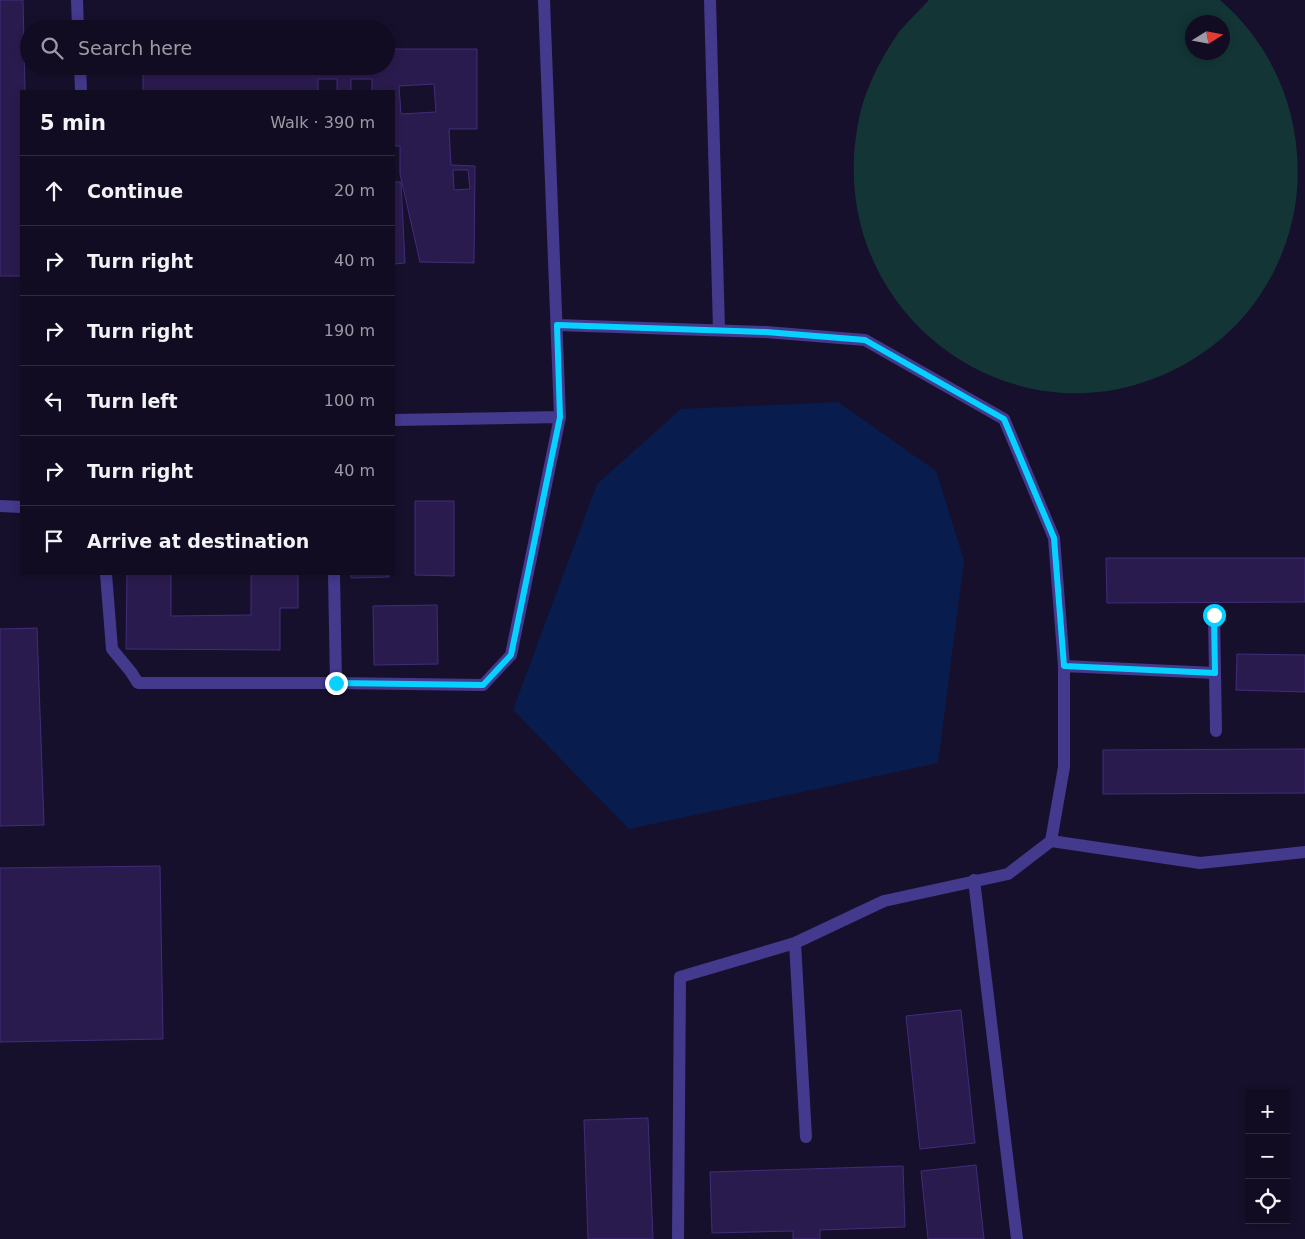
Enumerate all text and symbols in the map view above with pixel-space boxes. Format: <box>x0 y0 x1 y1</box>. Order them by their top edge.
north arrow <box>1185 15 1230 60</box>
search box <box>20 20 395 75</box>
icon: search <box>38 34 66 62</box>
text: Search here <box>78 37 192 59</box>
text: 5 min <box>40 111 106 135</box>
text: Walk · 390 m <box>270 113 375 132</box>
icon: ahead <box>40 177 68 205</box>
text: Continue <box>87 180 183 202</box>
text: 20 m <box>334 181 375 200</box>
icon: right <box>40 247 68 275</box>
text: Turn right <box>87 250 193 272</box>
text: 40 m <box>334 251 375 270</box>
icon: right <box>40 317 68 345</box>
text: Turn right <box>87 320 193 342</box>
text: 190 m <box>324 321 375 340</box>
icon: left <box>40 387 68 415</box>
text: Turn left <box>87 390 178 412</box>
text: 100 m <box>324 391 375 410</box>
icon: right <box>40 457 68 485</box>
text: Turn right <box>87 460 193 482</box>
text: 40 m <box>334 461 375 480</box>
icon: arrive <box>40 527 68 555</box>
text: Arrive at destination <box>87 530 309 552</box>
route start <box>1203 604 1226 627</box>
route end <box>325 672 348 695</box>
map controls <box>1245 1089 1290 1224</box>
button: + <box>1245 1089 1290 1134</box>
button: − <box>1245 1134 1290 1179</box>
button: locate <box>1245 1179 1290 1224</box>

